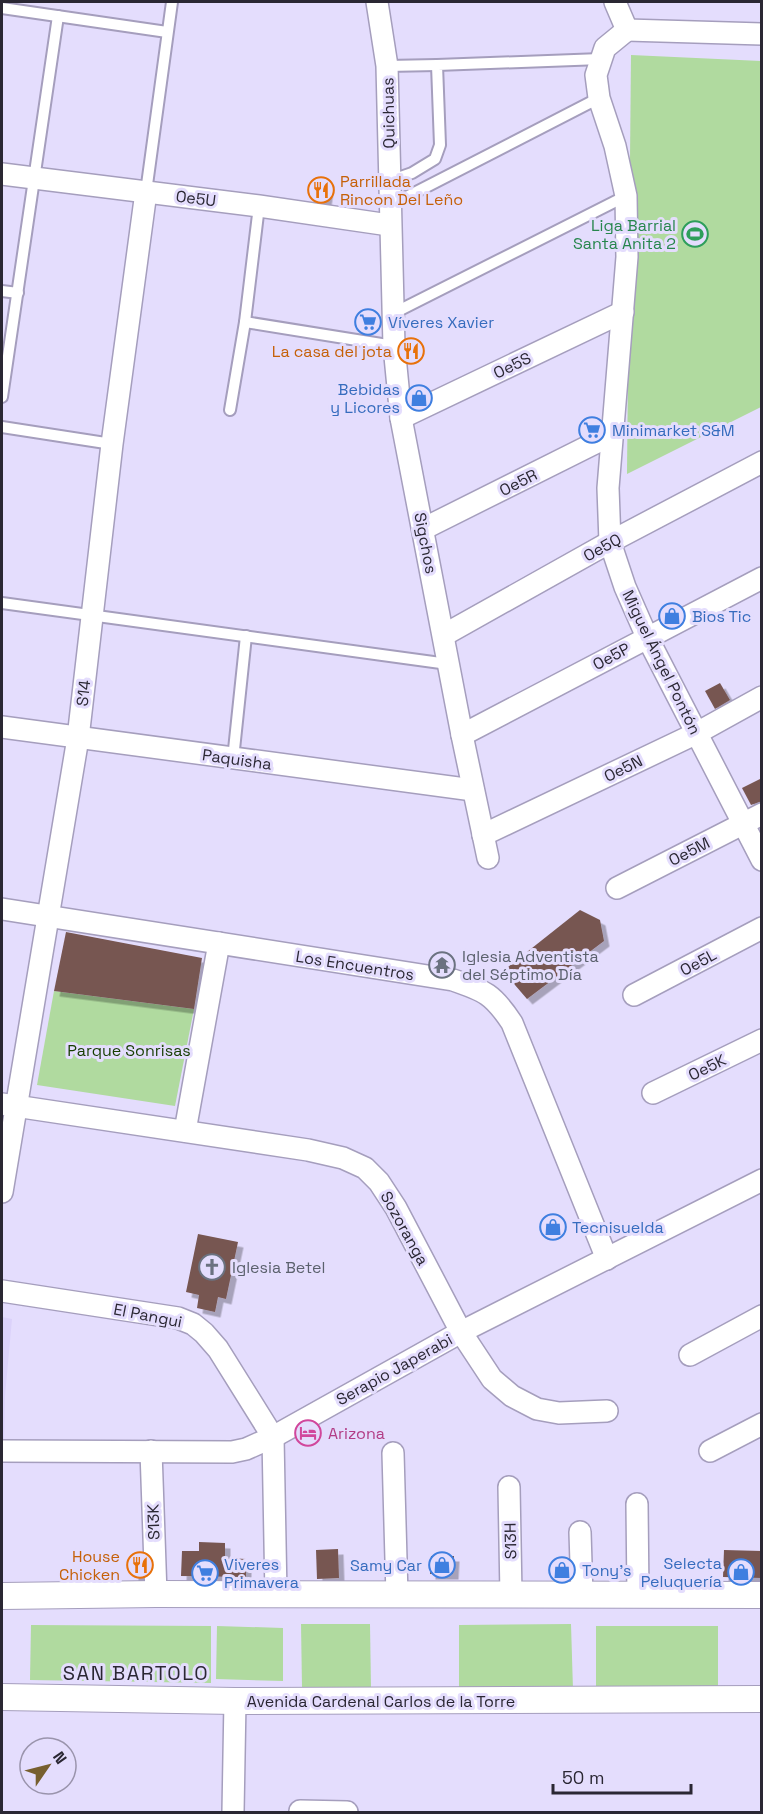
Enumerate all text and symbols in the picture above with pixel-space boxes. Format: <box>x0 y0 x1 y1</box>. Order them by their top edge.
street label: Quichuas <box>377 77 400 149</box>
place label: Parrillada Rincon Del Leño <box>340 171 463 210</box>
restaurant icon: Parrillada Rincon Del Leño <box>306 175 336 205</box>
street label: Oe5U <box>175 186 217 211</box>
place label: Liga Barrial Santa Anita 2 <box>573 215 676 254</box>
sports icon: Liga Barrial Santa Anita 2 <box>680 219 710 249</box>
supermarket icon: Víveres Xavier <box>353 307 383 337</box>
place label: Víveres Xavier <box>388 312 494 333</box>
restaurant icon: La casa del jota <box>396 336 426 366</box>
place label: La casa del jota <box>272 341 392 362</box>
street label: Oe5S <box>490 347 535 384</box>
place label: Bebidas y Licores <box>330 379 400 418</box>
shop icon: Bebidas y Licores <box>404 383 434 413</box>
supermarket icon: Minimarket S&M <box>577 415 607 445</box>
place label: Minimarket S&M <box>612 420 735 441</box>
street label: Oe5R <box>496 464 541 501</box>
street label: Sigchos <box>409 511 442 575</box>
street label: Oe5Q <box>579 528 625 566</box>
street label: Miguel Ángel Pontón <box>617 586 706 738</box>
shop icon: Bios Tic <box>657 601 687 631</box>
place label: Bios Tic <box>692 606 751 627</box>
street label: Oe5P <box>589 638 634 675</box>
street label: S14 <box>72 679 95 707</box>
street label: Paquisha <box>201 744 273 775</box>
street label: Oe5N <box>600 750 646 787</box>
street label: Oe5M <box>665 832 713 871</box>
street label: Oe5L <box>676 944 720 981</box>
street label: Los Encuentros <box>294 946 416 985</box>
place label: Iglesia Adventista del Séptimo Día <box>462 946 599 985</box>
temple icon: Iglesia Adventista del Séptimo Día <box>427 950 457 980</box>
park label: Parque Sonrisas <box>67 1040 191 1061</box>
street label: Oe5K <box>685 1049 730 1086</box>
street label: Sozoranga <box>376 1187 434 1269</box>
shop icon: Tecnisuelda <box>538 1212 568 1242</box>
place label: Tecnisuelda <box>572 1217 664 1238</box>
church icon: Iglesia Betel <box>197 1252 227 1282</box>
place label: Iglesia Betel <box>232 1257 325 1278</box>
street label: El Pangui <box>112 1299 184 1332</box>
street label: Serapio Japerabi <box>332 1329 456 1410</box>
hotel icon: Arizona <box>293 1418 323 1448</box>
place label: Arizona <box>328 1423 385 1444</box>
street label: S13K <box>142 1503 165 1540</box>
street label: S13H <box>500 1522 521 1559</box>
place label: House Chicken <box>59 1546 120 1585</box>
restaurant icon: House Chicken <box>125 1550 155 1580</box>
shop icon: Samy Car <box>427 1550 457 1580</box>
place label: Selecta Peluquería <box>641 1553 722 1592</box>
place label: Viveres Primavera <box>224 1554 299 1593</box>
place label: Samy Car <box>350 1555 422 1576</box>
shop icon: Tony's <box>547 1555 577 1585</box>
shop icon: Selecta Peluquería <box>726 1557 756 1587</box>
supermarket icon: Viveres Primavera <box>190 1558 220 1588</box>
place label: Tony's <box>582 1560 632 1581</box>
district label: SAN BARTOLO <box>63 1660 209 1686</box>
street label: Avenida Cardenal Carlos de la Torre <box>247 1691 515 1712</box>
north arrow <box>18 1736 78 1796</box>
text: N <box>48 1747 72 1768</box>
scale bar <box>553 1757 691 1795</box>
text: 50 m <box>562 1766 604 1789</box>

